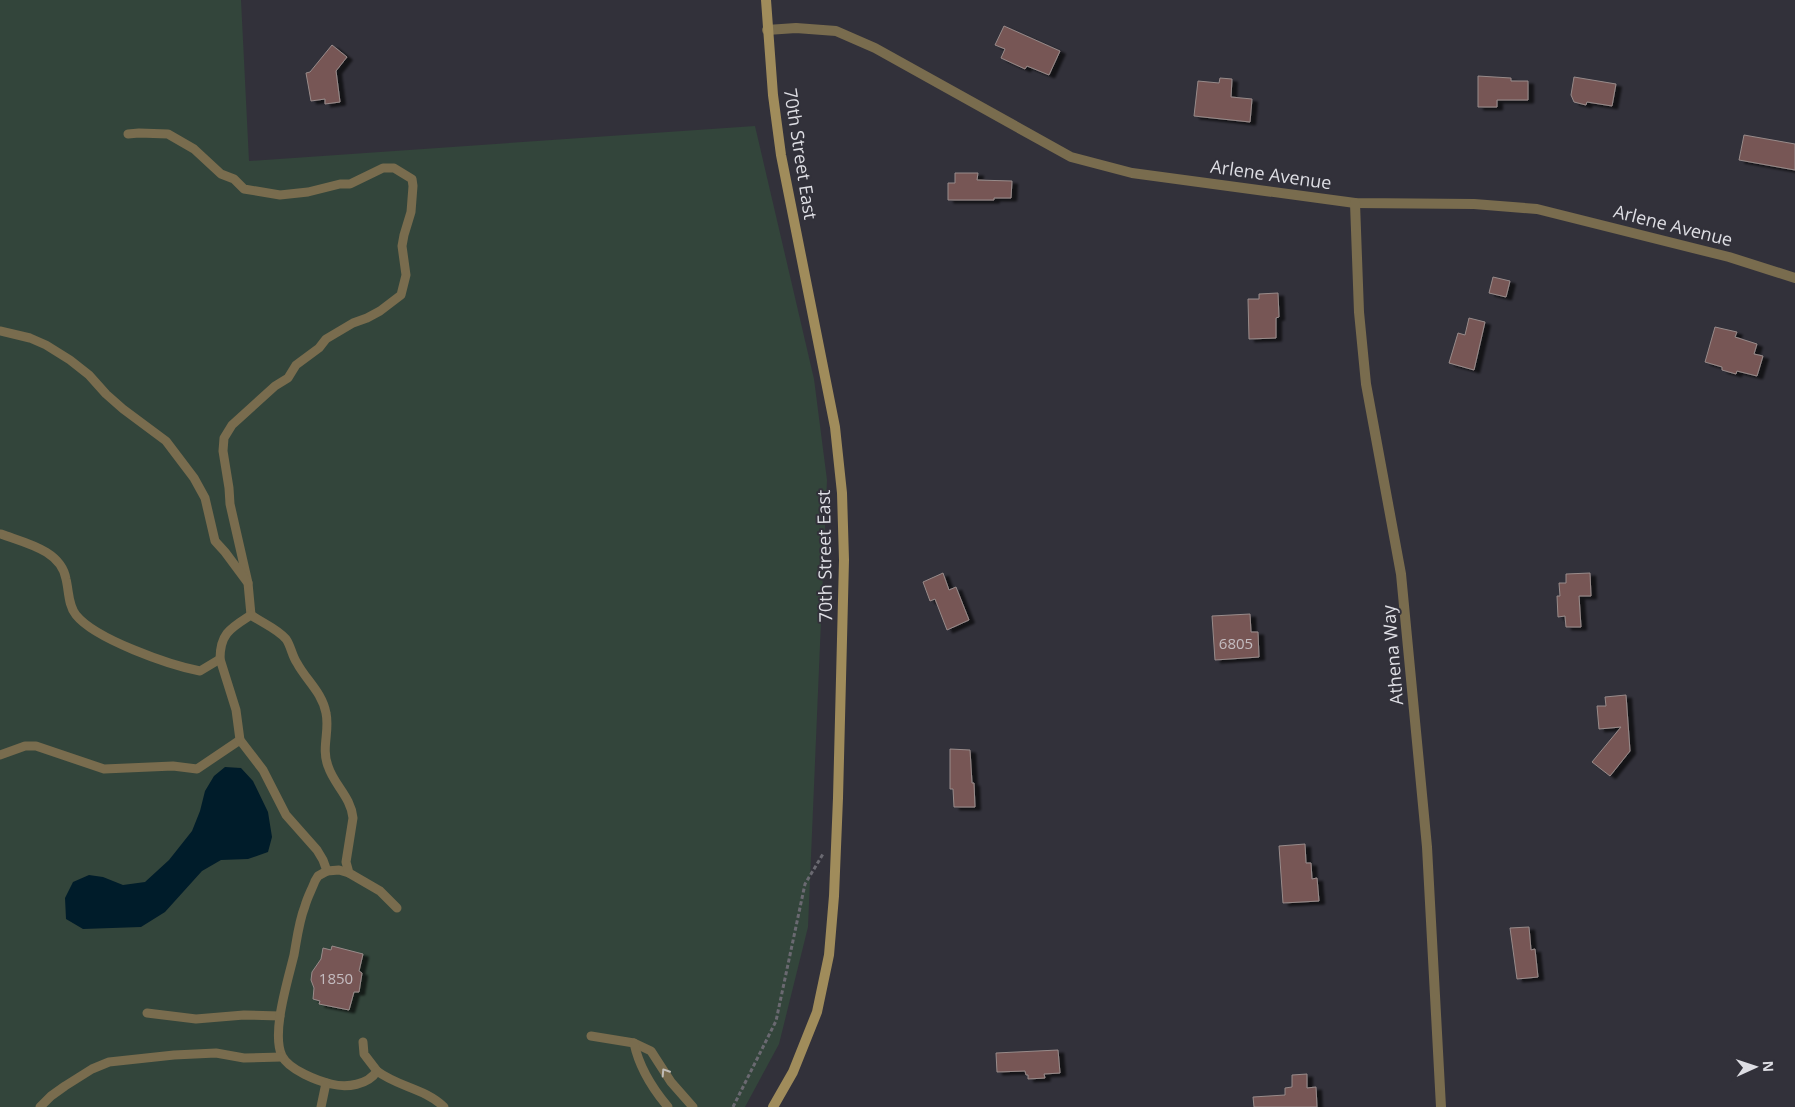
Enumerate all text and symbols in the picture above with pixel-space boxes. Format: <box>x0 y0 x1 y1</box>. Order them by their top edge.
street label: 70th Street East <box>779 86 823 221</box>
street label: Arlene Avenue <box>1209 154 1333 194</box>
street label: Arlene Avenue <box>1611 199 1735 251</box>
street label: 70th Street East <box>811 489 837 623</box>
street label: Athena Way <box>1376 603 1408 706</box>
house number: 6805 <box>1219 633 1253 653</box>
house number: 1850 <box>319 968 353 988</box>
north arrow <box>1730 1042 1780 1092</box>
text: N <box>1759 1060 1778 1072</box>
one-way arrow <box>662 1068 671 1078</box>

